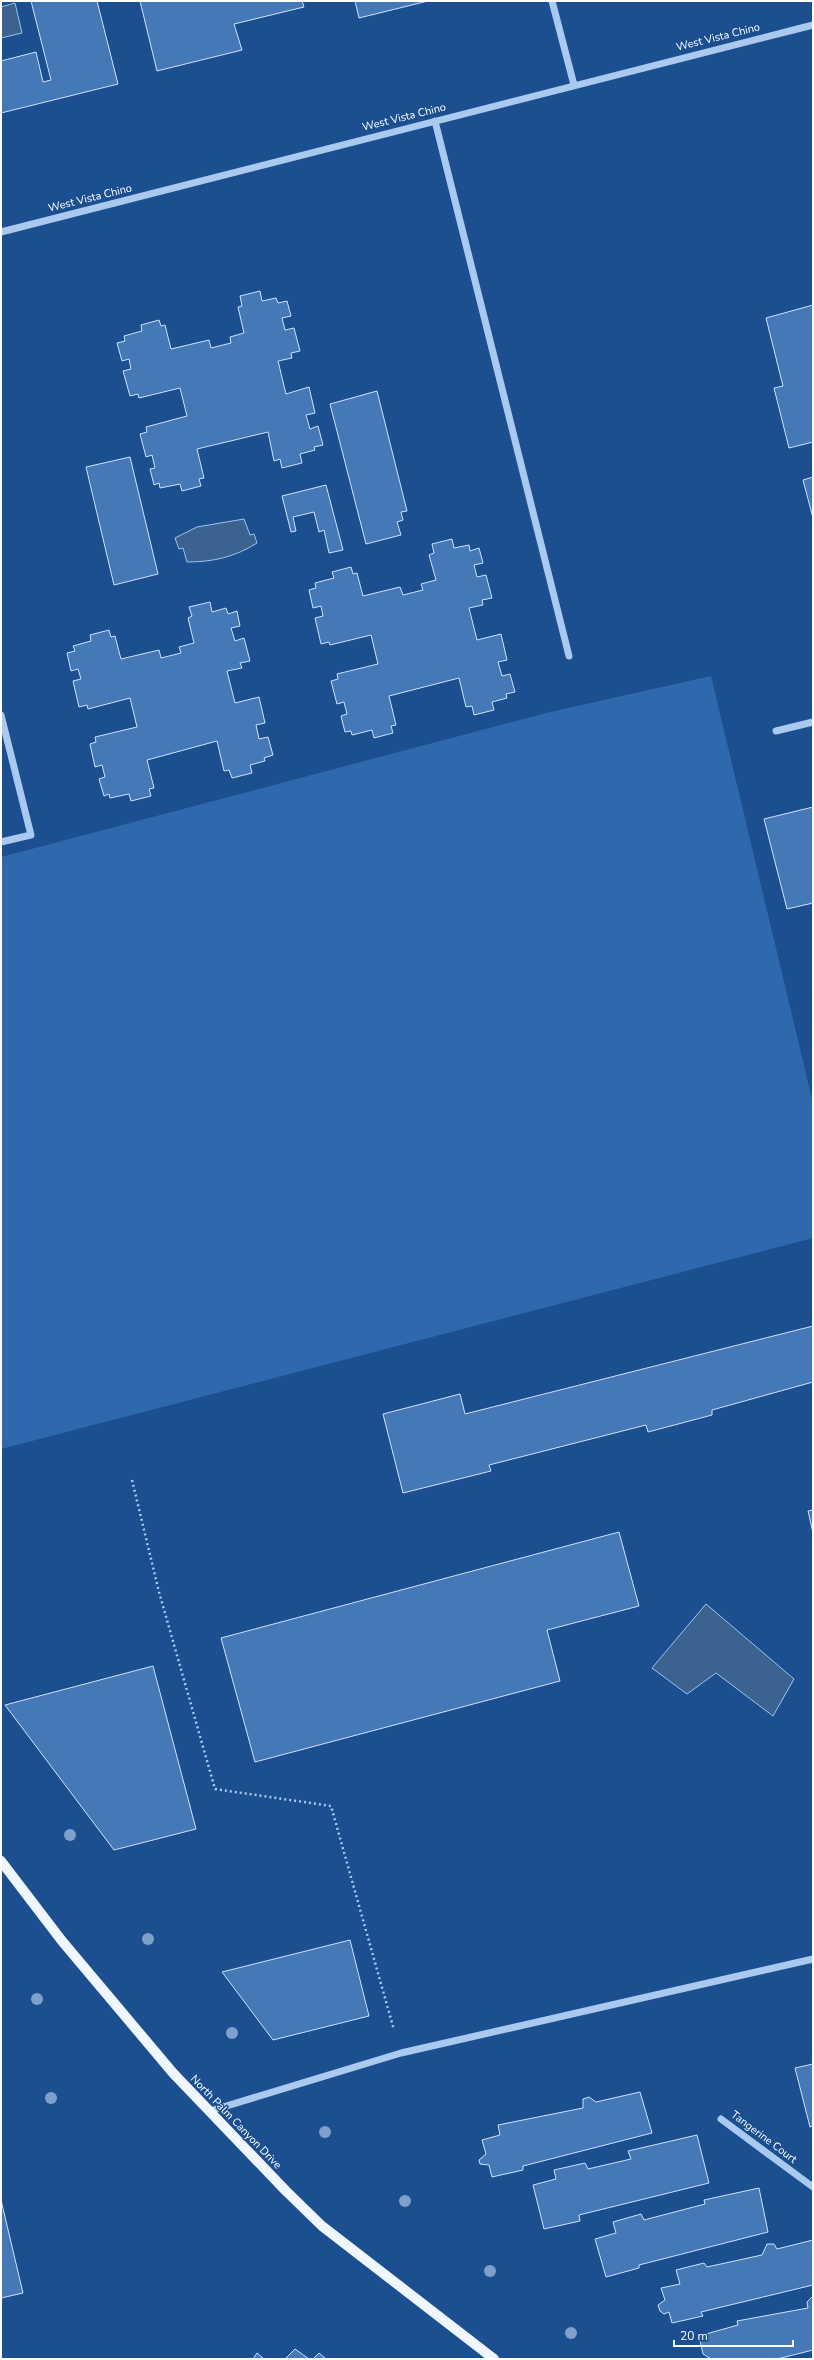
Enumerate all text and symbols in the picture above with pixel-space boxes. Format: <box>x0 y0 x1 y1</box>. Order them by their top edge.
street label: West Vista Chino <box>675 19 761 55</box>
street label: West Vista Chino <box>361 99 447 135</box>
street label: West Vista Chino <box>47 180 133 216</box>
street label: North Palm Canyon Drive <box>187 2072 285 2172</box>
street label: Tangerine Court <box>728 2107 800 2167</box>
scale bar <box>674 2322 793 2348</box>
text: 20 m <box>680 2328 708 2344</box>

